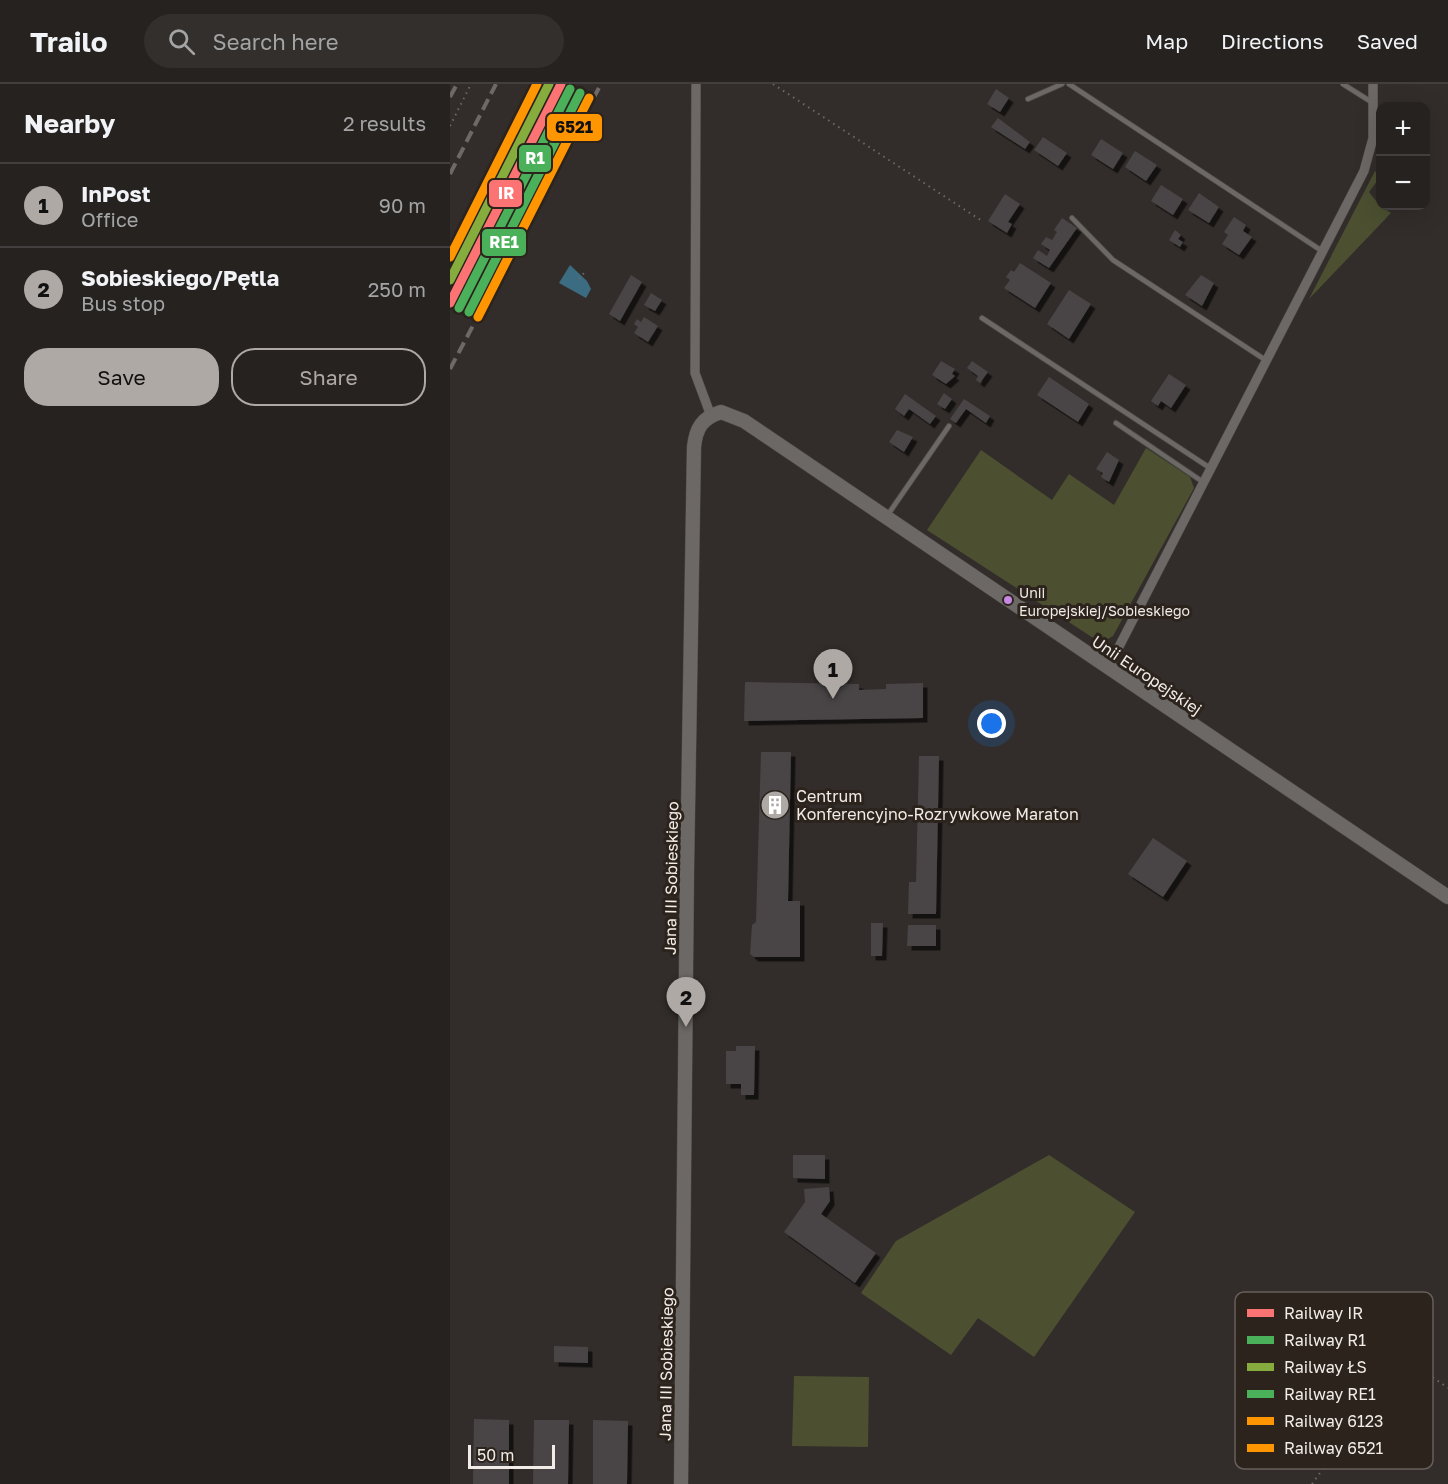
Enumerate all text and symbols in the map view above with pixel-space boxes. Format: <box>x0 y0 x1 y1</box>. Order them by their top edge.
search box <box>144 14 564 68</box>
text: Trailo <box>30 25 108 58</box>
icon: search <box>165 25 198 58</box>
text: Search here <box>213 28 339 55</box>
text: Map <box>1145 28 1188 54</box>
text: Directions <box>1221 28 1324 54</box>
text: Saved <box>1357 28 1418 54</box>
map controls <box>1376 102 1430 210</box>
button: + <box>1376 102 1430 156</box>
text: Nearby <box>24 108 115 139</box>
text: 2 results <box>343 111 426 135</box>
line badge: 6521 <box>546 113 603 142</box>
text: 6521 <box>555 117 593 137</box>
line badge: R1 <box>518 144 552 173</box>
text: R1 <box>525 148 545 168</box>
button: − <box>1376 156 1430 210</box>
line badge: IR <box>488 179 523 208</box>
text: InPost <box>81 180 151 207</box>
text: IR <box>498 183 514 203</box>
text: 1 <box>38 193 49 217</box>
text: 90 m <box>379 193 426 217</box>
text: Office <box>81 207 138 231</box>
line badge: RE1 <box>481 228 527 257</box>
text: RE1 <box>489 232 519 252</box>
text: Sobieskiego/Pętla <box>81 264 279 291</box>
text: 2 <box>37 277 50 301</box>
text: 250 m <box>368 277 426 301</box>
text: Bus stop <box>81 291 165 315</box>
button: Save <box>24 348 219 406</box>
button: Share <box>231 348 426 406</box>
place label: Unii Europejskiej/Sobieskiego <box>1019 584 1190 619</box>
marker: Unii Europejskiej/Sobieskiego <box>1002 594 1014 606</box>
street label: Unii Europejskiej <box>1088 631 1206 719</box>
pin: 1 <box>814 650 853 699</box>
your location <box>977 709 1006 738</box>
place label: Centrum Konferencyjno-Rozrywkowe Maraton <box>796 786 1079 824</box>
building icon: Centrum Konferencyjno-Rozrywkowe Maraton <box>759 789 791 821</box>
street label: Jana III Sobieskiego <box>660 801 682 955</box>
pin: 2 <box>666 978 706 1027</box>
street label: Jana III Sobieskiego <box>655 1287 677 1441</box>
legend <box>1235 1292 1433 1469</box>
text: Railway IR <box>1284 1303 1363 1323</box>
text: Railway R1 <box>1284 1330 1366 1350</box>
text: Railway ŁS <box>1284 1357 1367 1377</box>
text: Railway RE1 <box>1284 1384 1376 1404</box>
text: Railway 6123 <box>1284 1411 1383 1431</box>
text: Railway 6521 <box>1284 1438 1384 1458</box>
scale bar <box>468 1442 555 1470</box>
text: 50 m <box>477 1445 514 1465</box>

